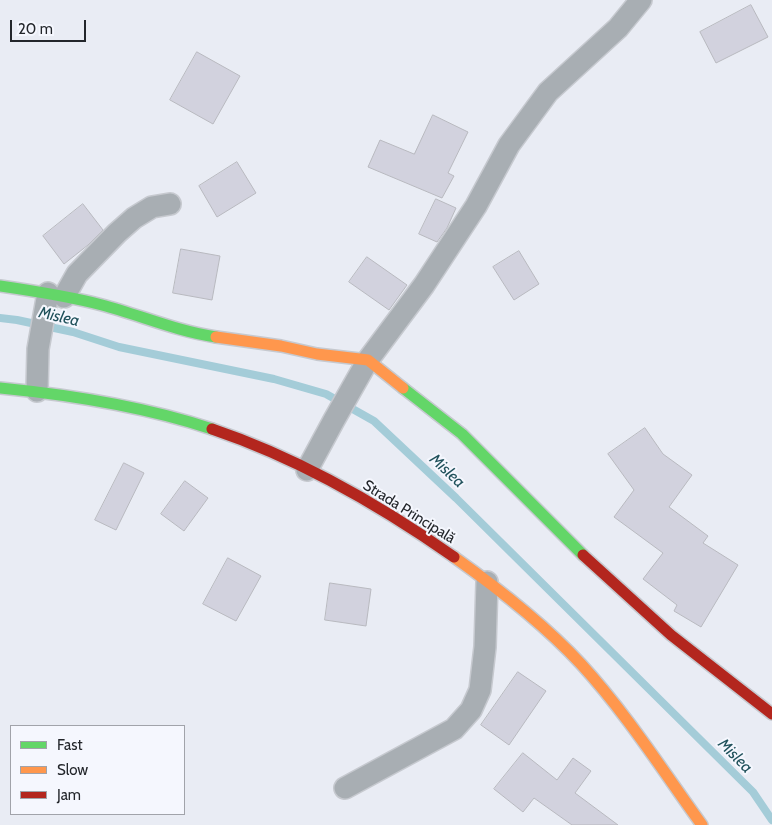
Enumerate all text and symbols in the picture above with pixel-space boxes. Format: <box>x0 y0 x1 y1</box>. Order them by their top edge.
scale bar <box>12 10 89 42</box>
text: 20 m <box>18 20 53 38</box>
water label: Mislea <box>37 303 81 331</box>
water label: Mislea <box>425 450 469 492</box>
street label: Strada Principală <box>360 476 458 548</box>
legend <box>10 725 185 815</box>
water label: Mislea <box>714 735 756 777</box>
text: Fast <box>57 736 82 754</box>
text: Slow <box>57 761 88 779</box>
text: Jam <box>57 786 81 804</box>

